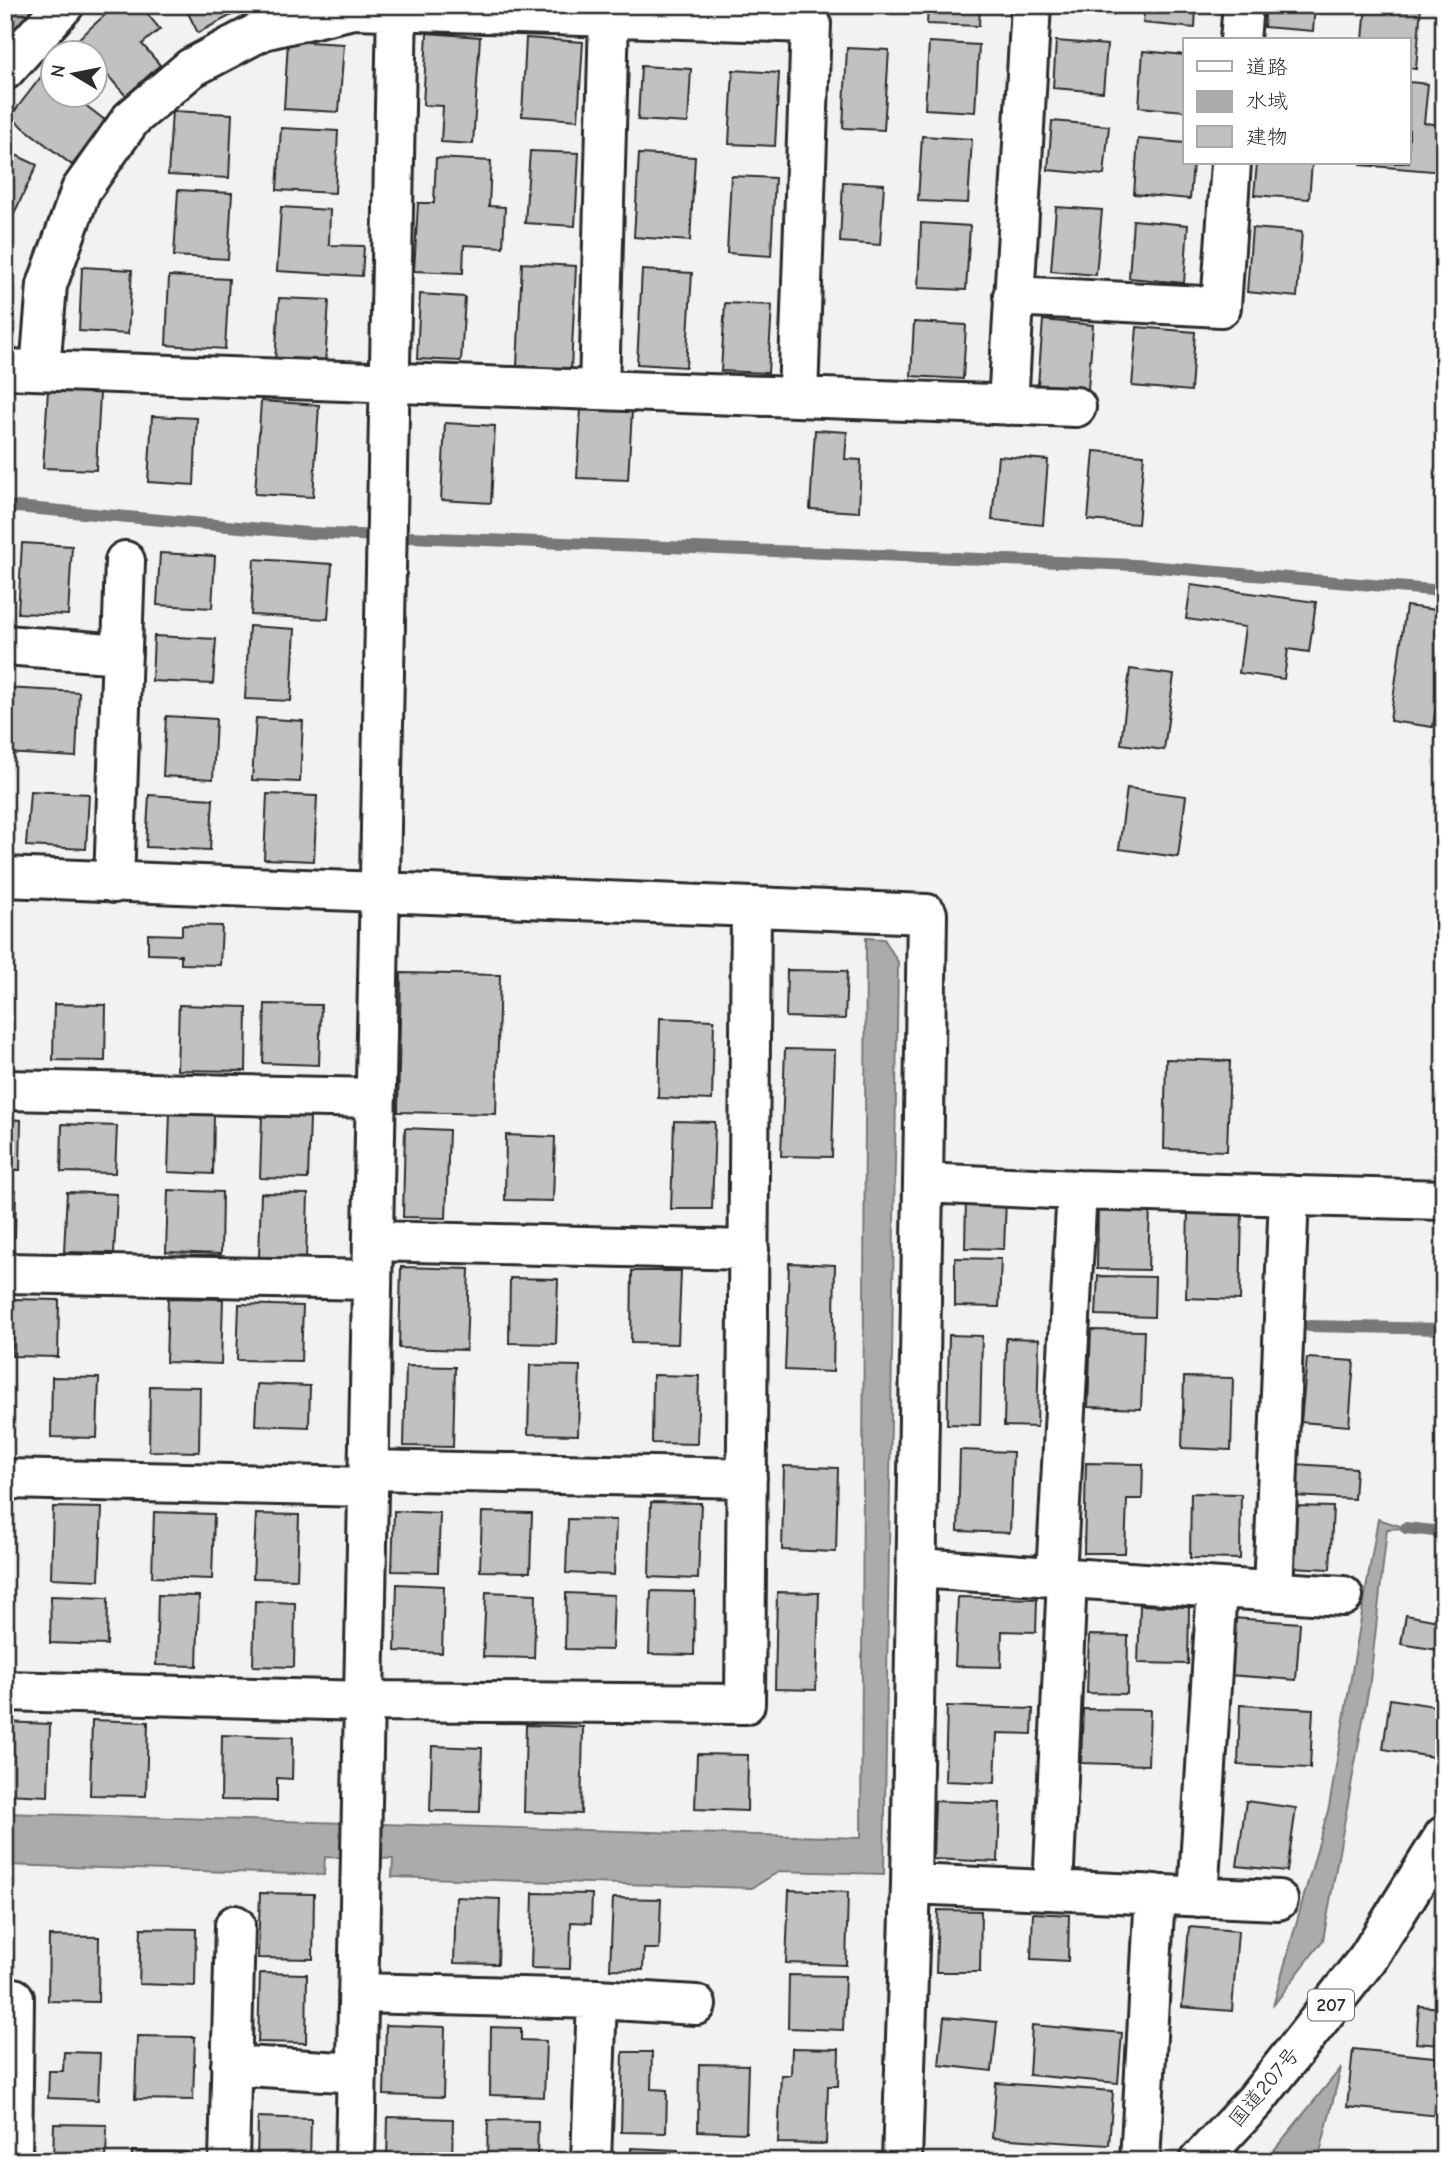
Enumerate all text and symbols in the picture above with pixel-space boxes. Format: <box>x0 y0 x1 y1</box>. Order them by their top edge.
north arrow <box>38 38 108 108</box>
legend <box>1183 38 1410 164</box>
text: 道路 <box>1246 55 1288 79</box>
text: N <box>46 63 70 79</box>
text: 水域 <box>1246 89 1288 113</box>
text: 建物 <box>1246 125 1288 149</box>
road number: 207 <box>1308 1990 1354 2021</box>
street label: 国道207号 <box>1224 2042 1304 2132</box>

